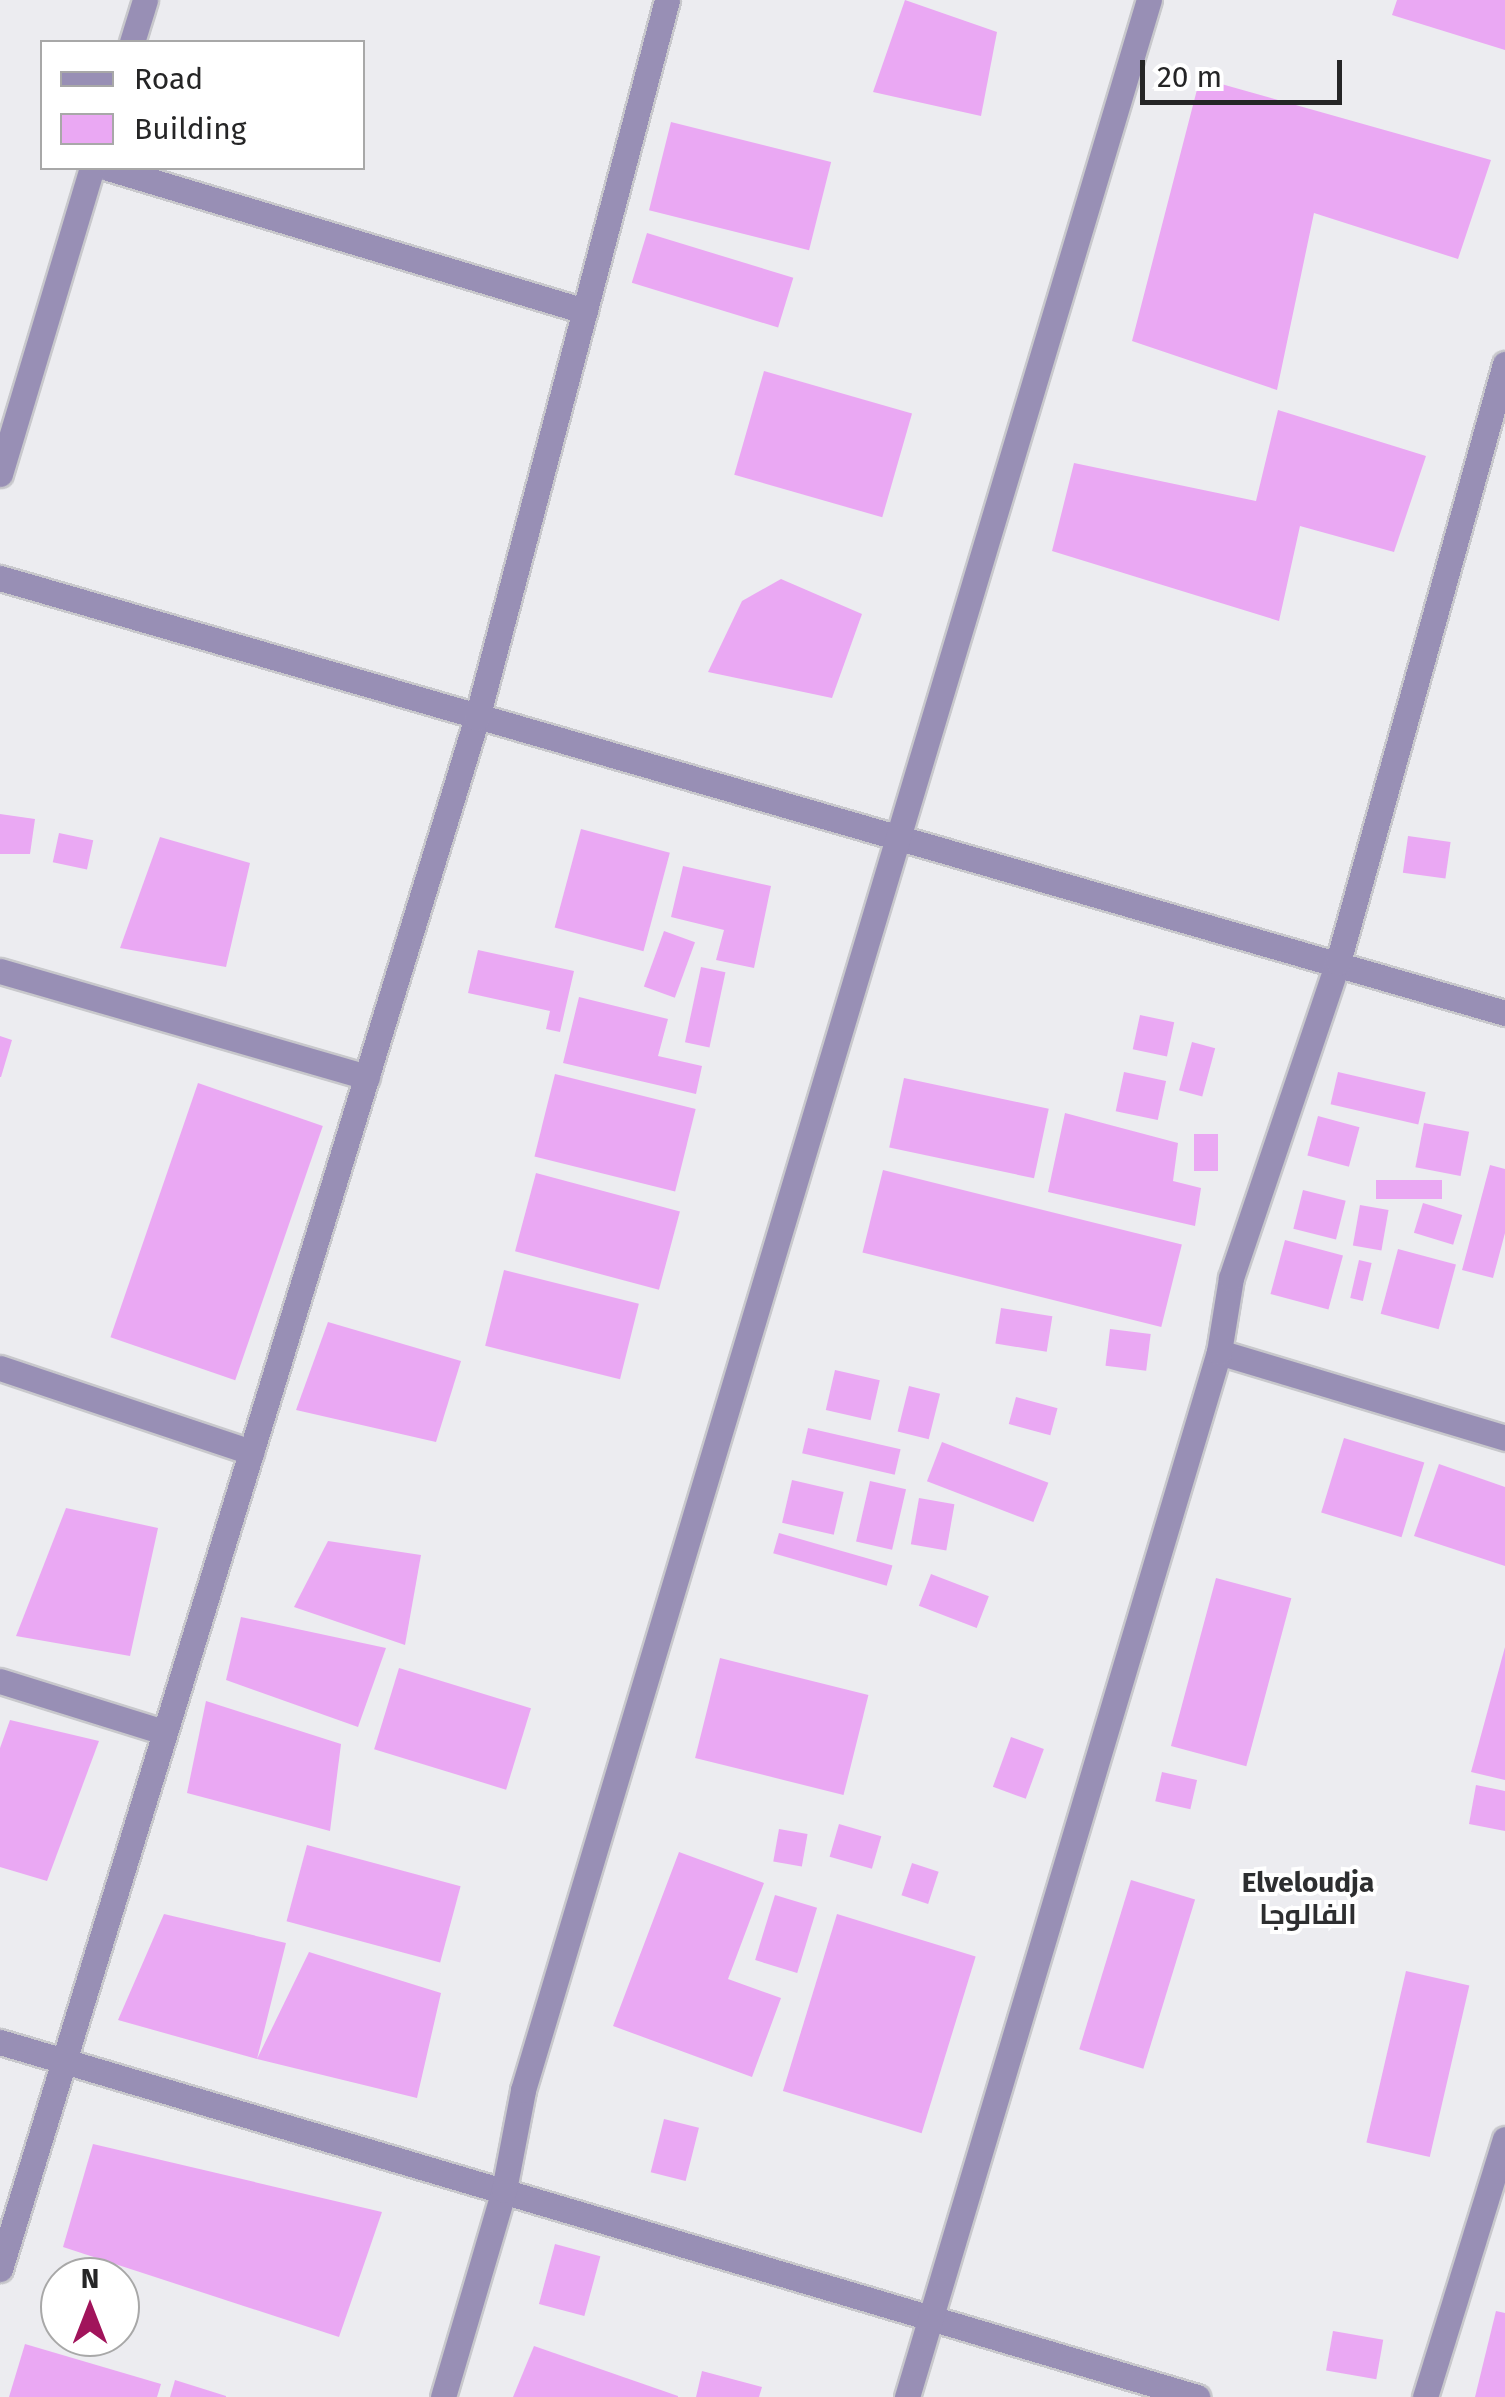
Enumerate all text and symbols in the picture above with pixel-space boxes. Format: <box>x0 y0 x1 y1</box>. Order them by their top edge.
legend <box>40 40 365 170</box>
scale bar <box>1145 40 1348 102</box>
text: 20 m <box>1157 59 1222 95</box>
text: Road <box>134 61 203 97</box>
text: Building <box>134 111 246 147</box>
district label: Elveloudja الفالوجا <box>1242 1866 1374 1932</box>
north arrow <box>40 2257 140 2357</box>
text: N <box>81 2262 99 2295</box>

